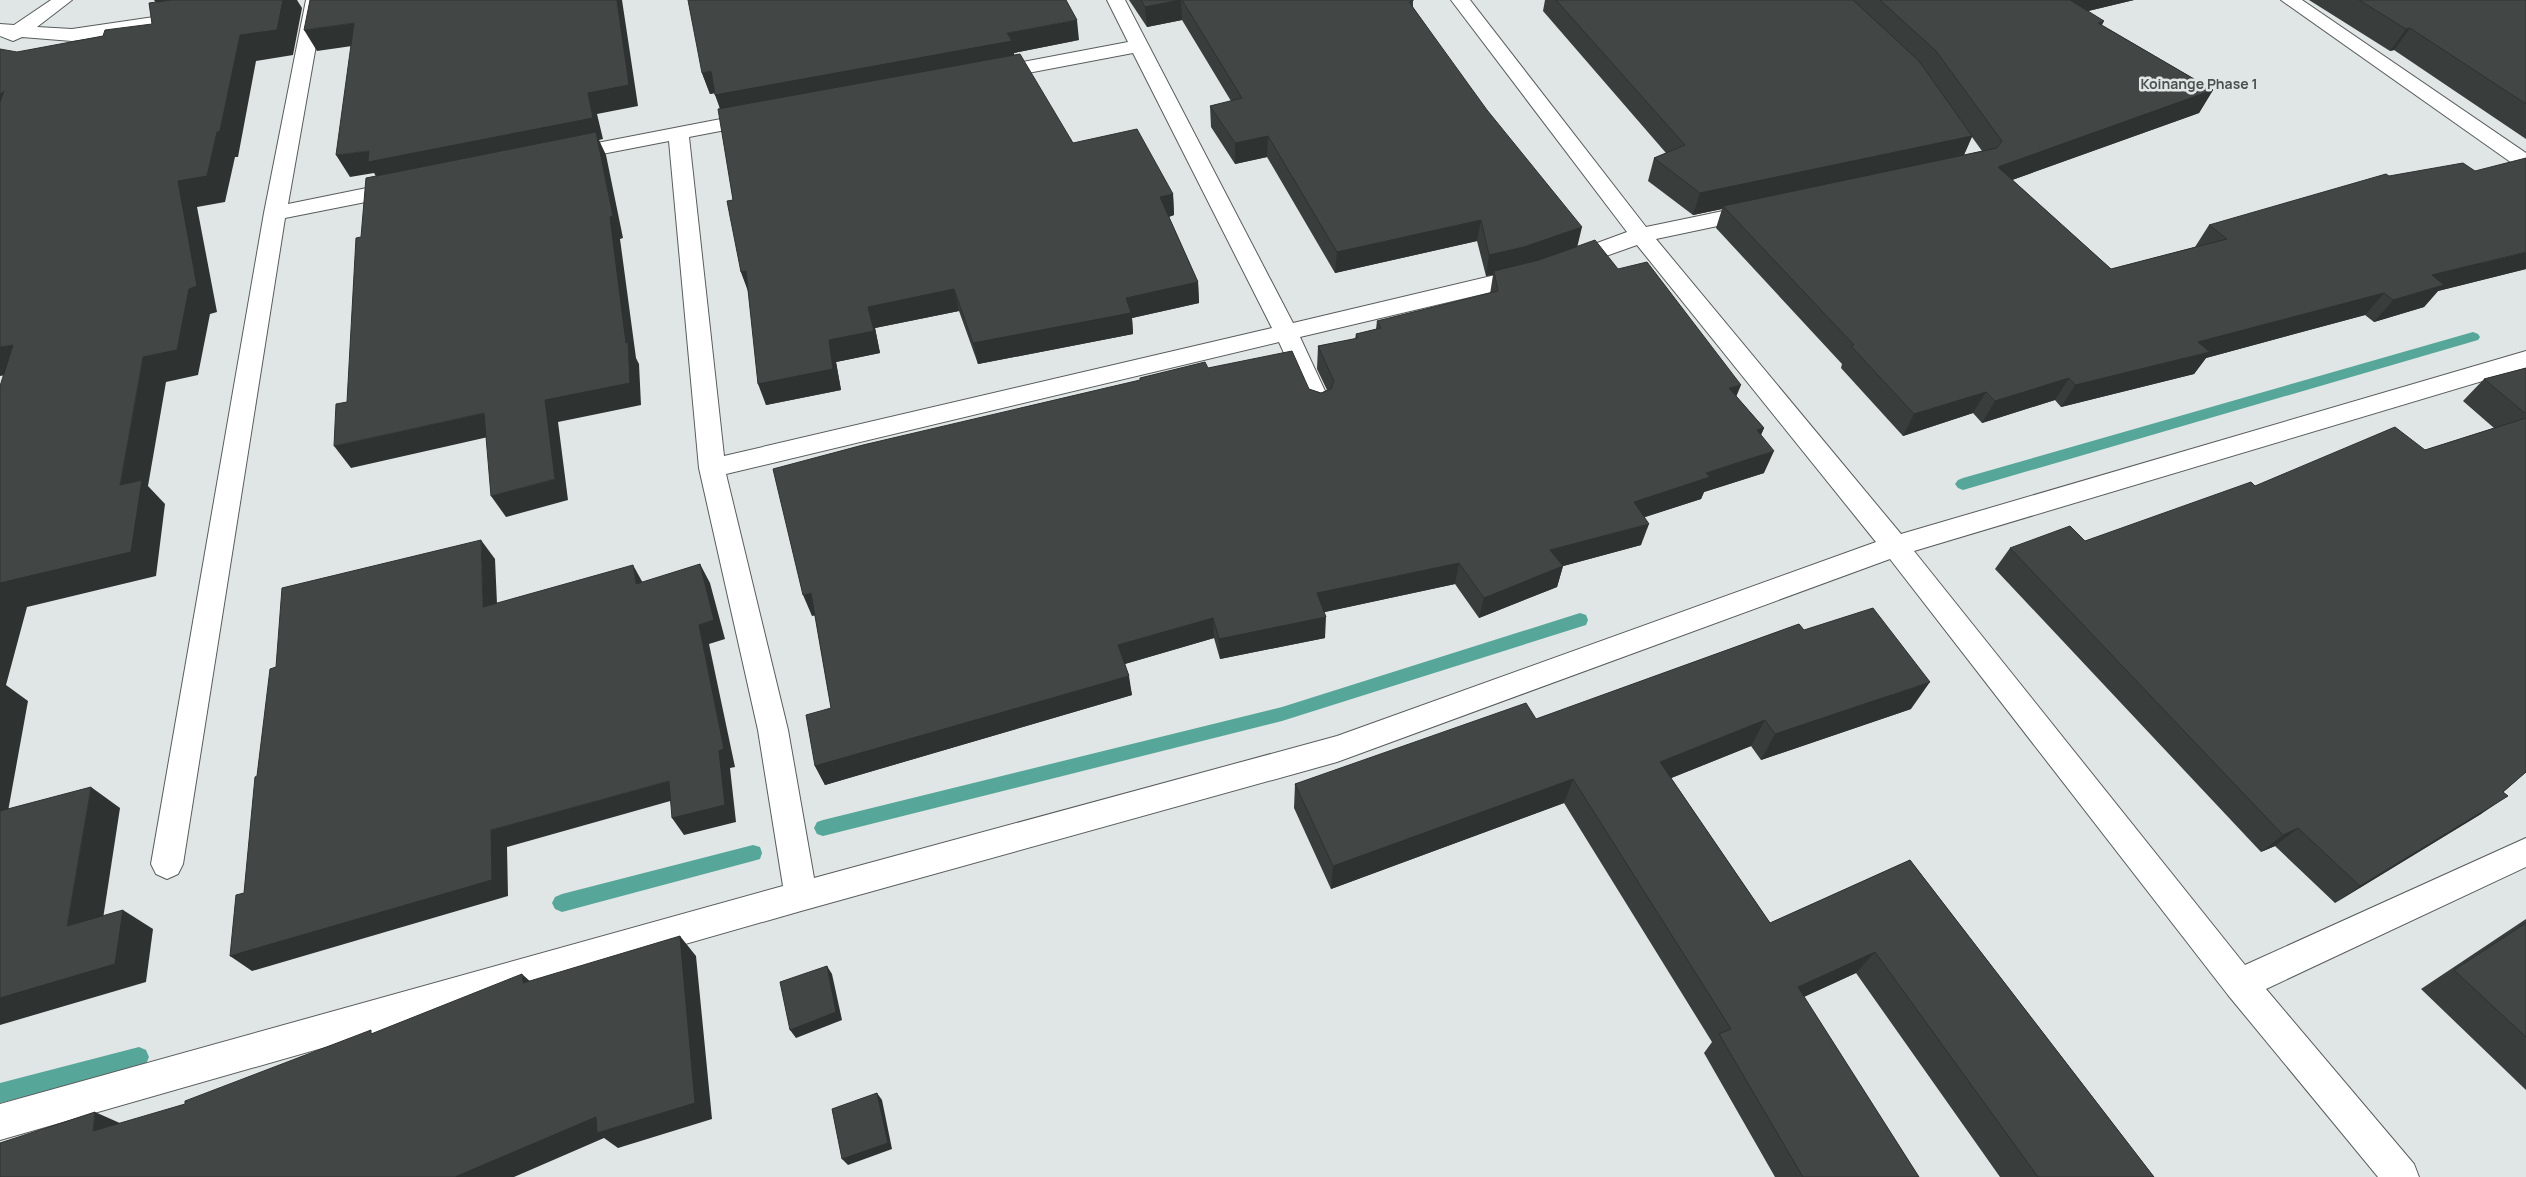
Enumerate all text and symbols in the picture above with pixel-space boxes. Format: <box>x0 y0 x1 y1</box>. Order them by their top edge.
district label: Koinange Phase 1 <box>2140 74 2258 93</box>

